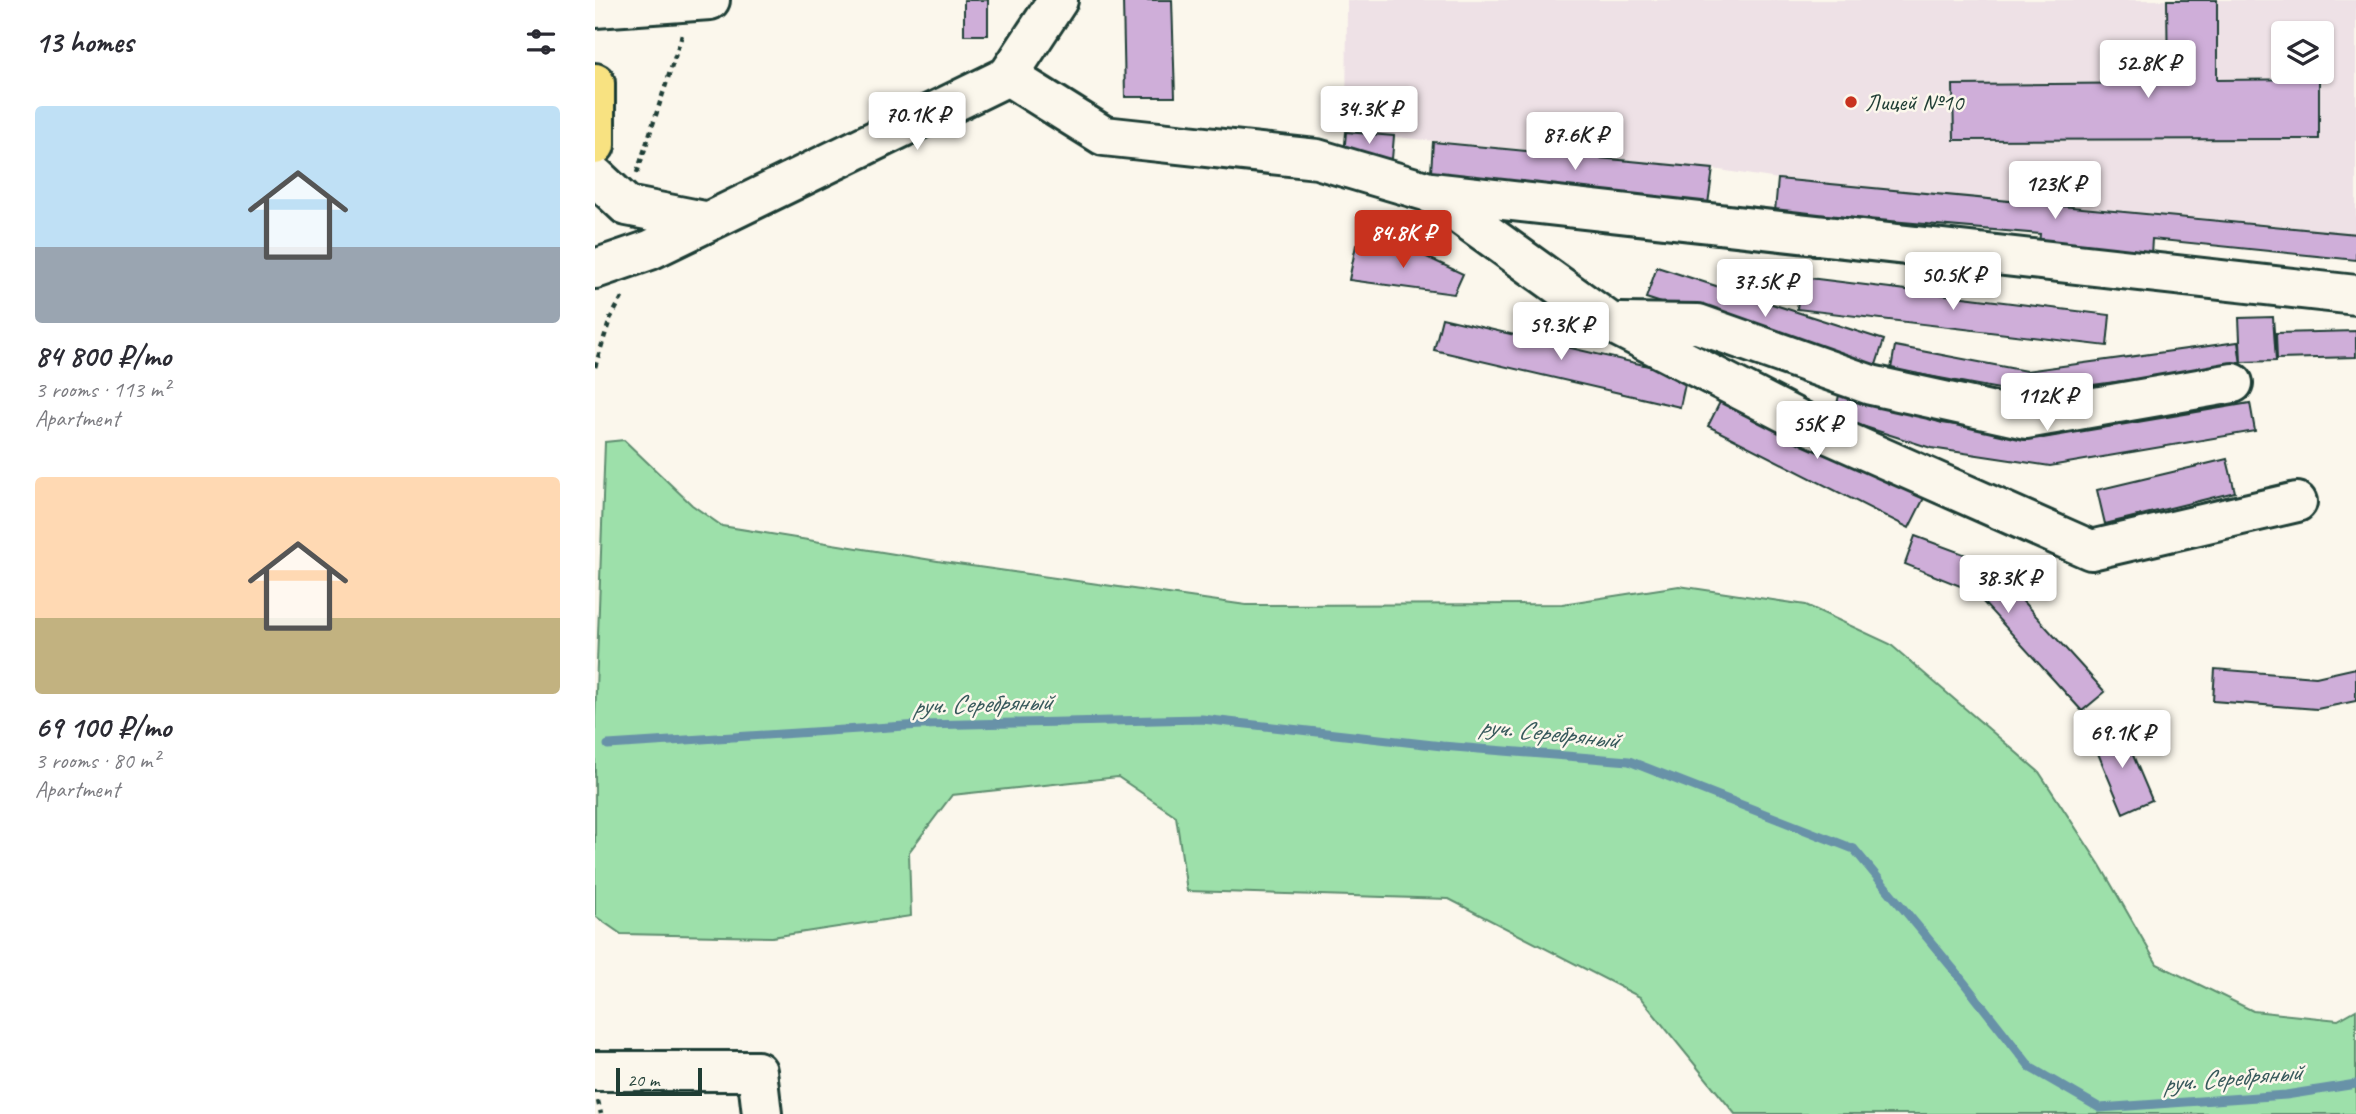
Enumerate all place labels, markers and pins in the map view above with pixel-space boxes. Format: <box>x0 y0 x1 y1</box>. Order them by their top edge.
pin: 52.8K ₽ <box>2083 41 2213 100</box>
pin: 34.3K ₽ <box>1304 86 1434 146</box>
place label: Лицей №10 <box>1865 87 1966 117</box>
pin: 70.1K ₽ <box>852 92 982 152</box>
marker: Лицей №10 <box>1843 94 1859 110</box>
pin: 87.6K ₽ <box>1510 113 1640 172</box>
pin: 123K ₽ <box>1998 162 2112 221</box>
pin: 84.8K ₽ <box>1338 210 1468 270</box>
pin: 50.5K ₽ <box>1888 252 2018 312</box>
pin: 37.5K ₽ <box>1700 260 1830 319</box>
pin: 59.3K ₽ <box>1496 302 1626 362</box>
pin: 112K ₽ <box>1990 374 2104 433</box>
pin: 55K ₽ <box>1768 402 1866 461</box>
pin: 38.3K ₽ <box>1943 556 2073 615</box>
pin: 69.1K ₽ <box>2057 710 2187 770</box>

